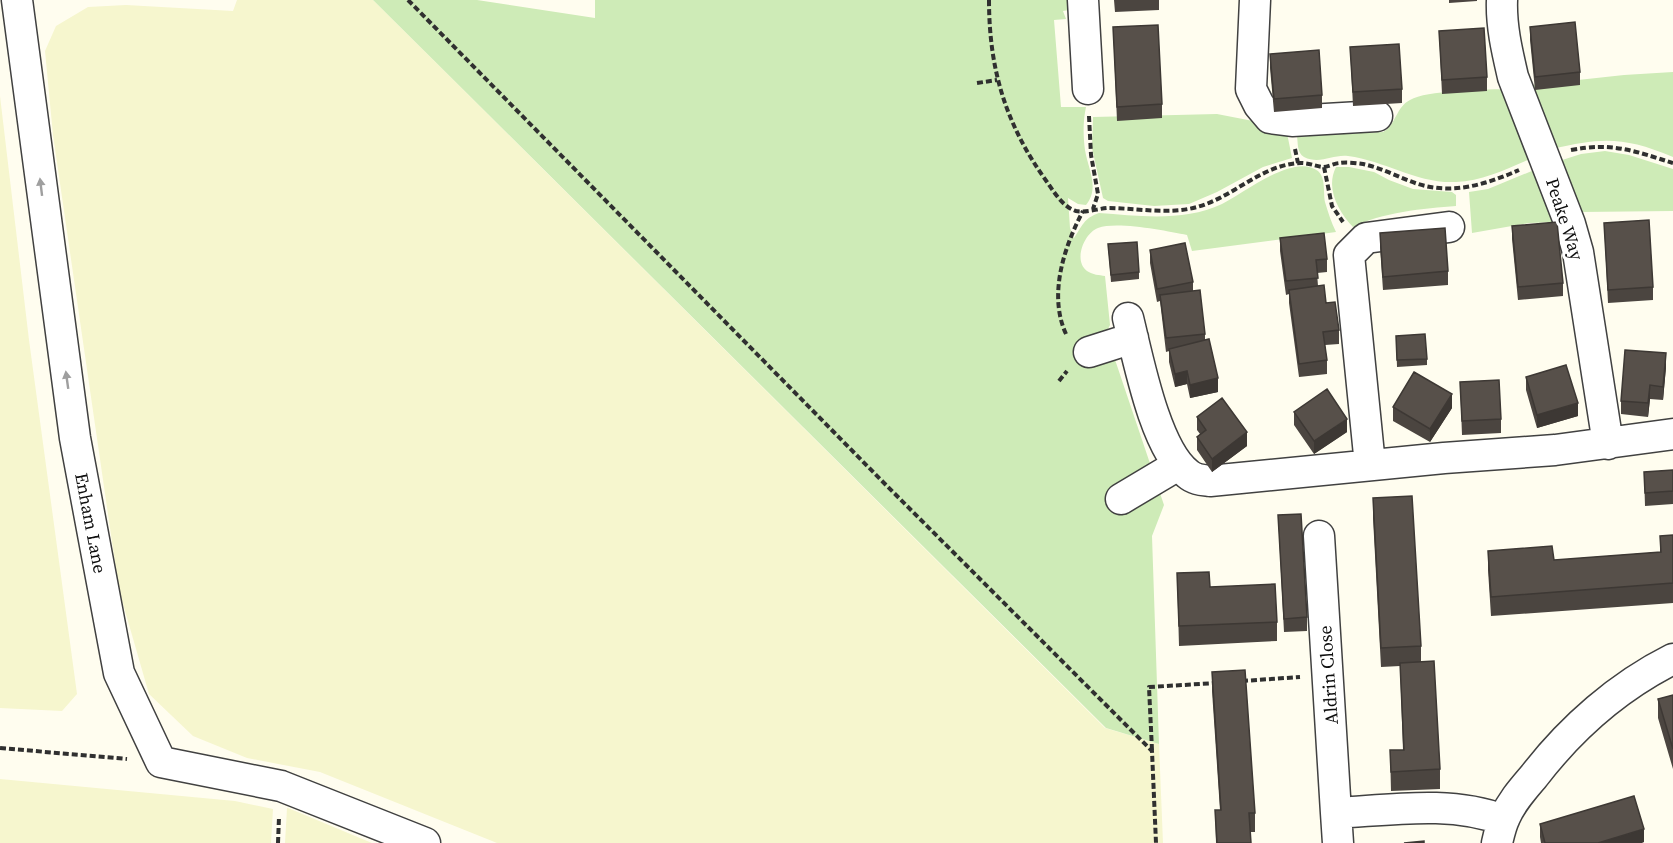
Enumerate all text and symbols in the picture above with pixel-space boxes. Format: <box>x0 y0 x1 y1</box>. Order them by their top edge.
street label: Peake Way <box>1540 175 1590 264</box>
one-way arrow <box>37 178 46 197</box>
one-way arrow <box>62 371 71 390</box>
street label: Enham Lane <box>69 471 113 575</box>
street label: Aldrin Close <box>1312 625 1344 725</box>

